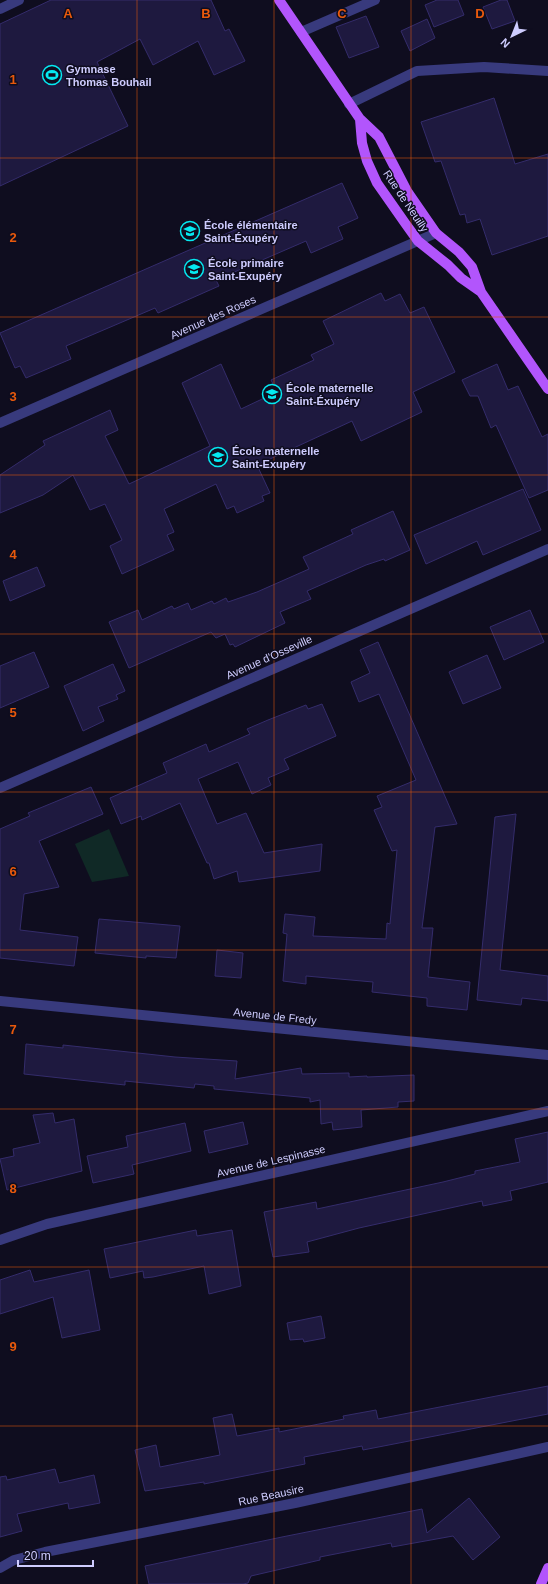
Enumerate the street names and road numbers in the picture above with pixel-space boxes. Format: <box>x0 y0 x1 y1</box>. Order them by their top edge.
street label: Rue de Neuilly <box>381 168 431 234</box>
street label: Avenue des Roses <box>168 293 258 341</box>
street label: Avenue d'Osseville <box>224 633 314 681</box>
street label: Avenue de Fredy <box>233 1006 318 1026</box>
street label: Avenue de Lespinasse <box>216 1143 326 1179</box>
street label: Rue Beausire <box>237 1482 305 1508</box>

